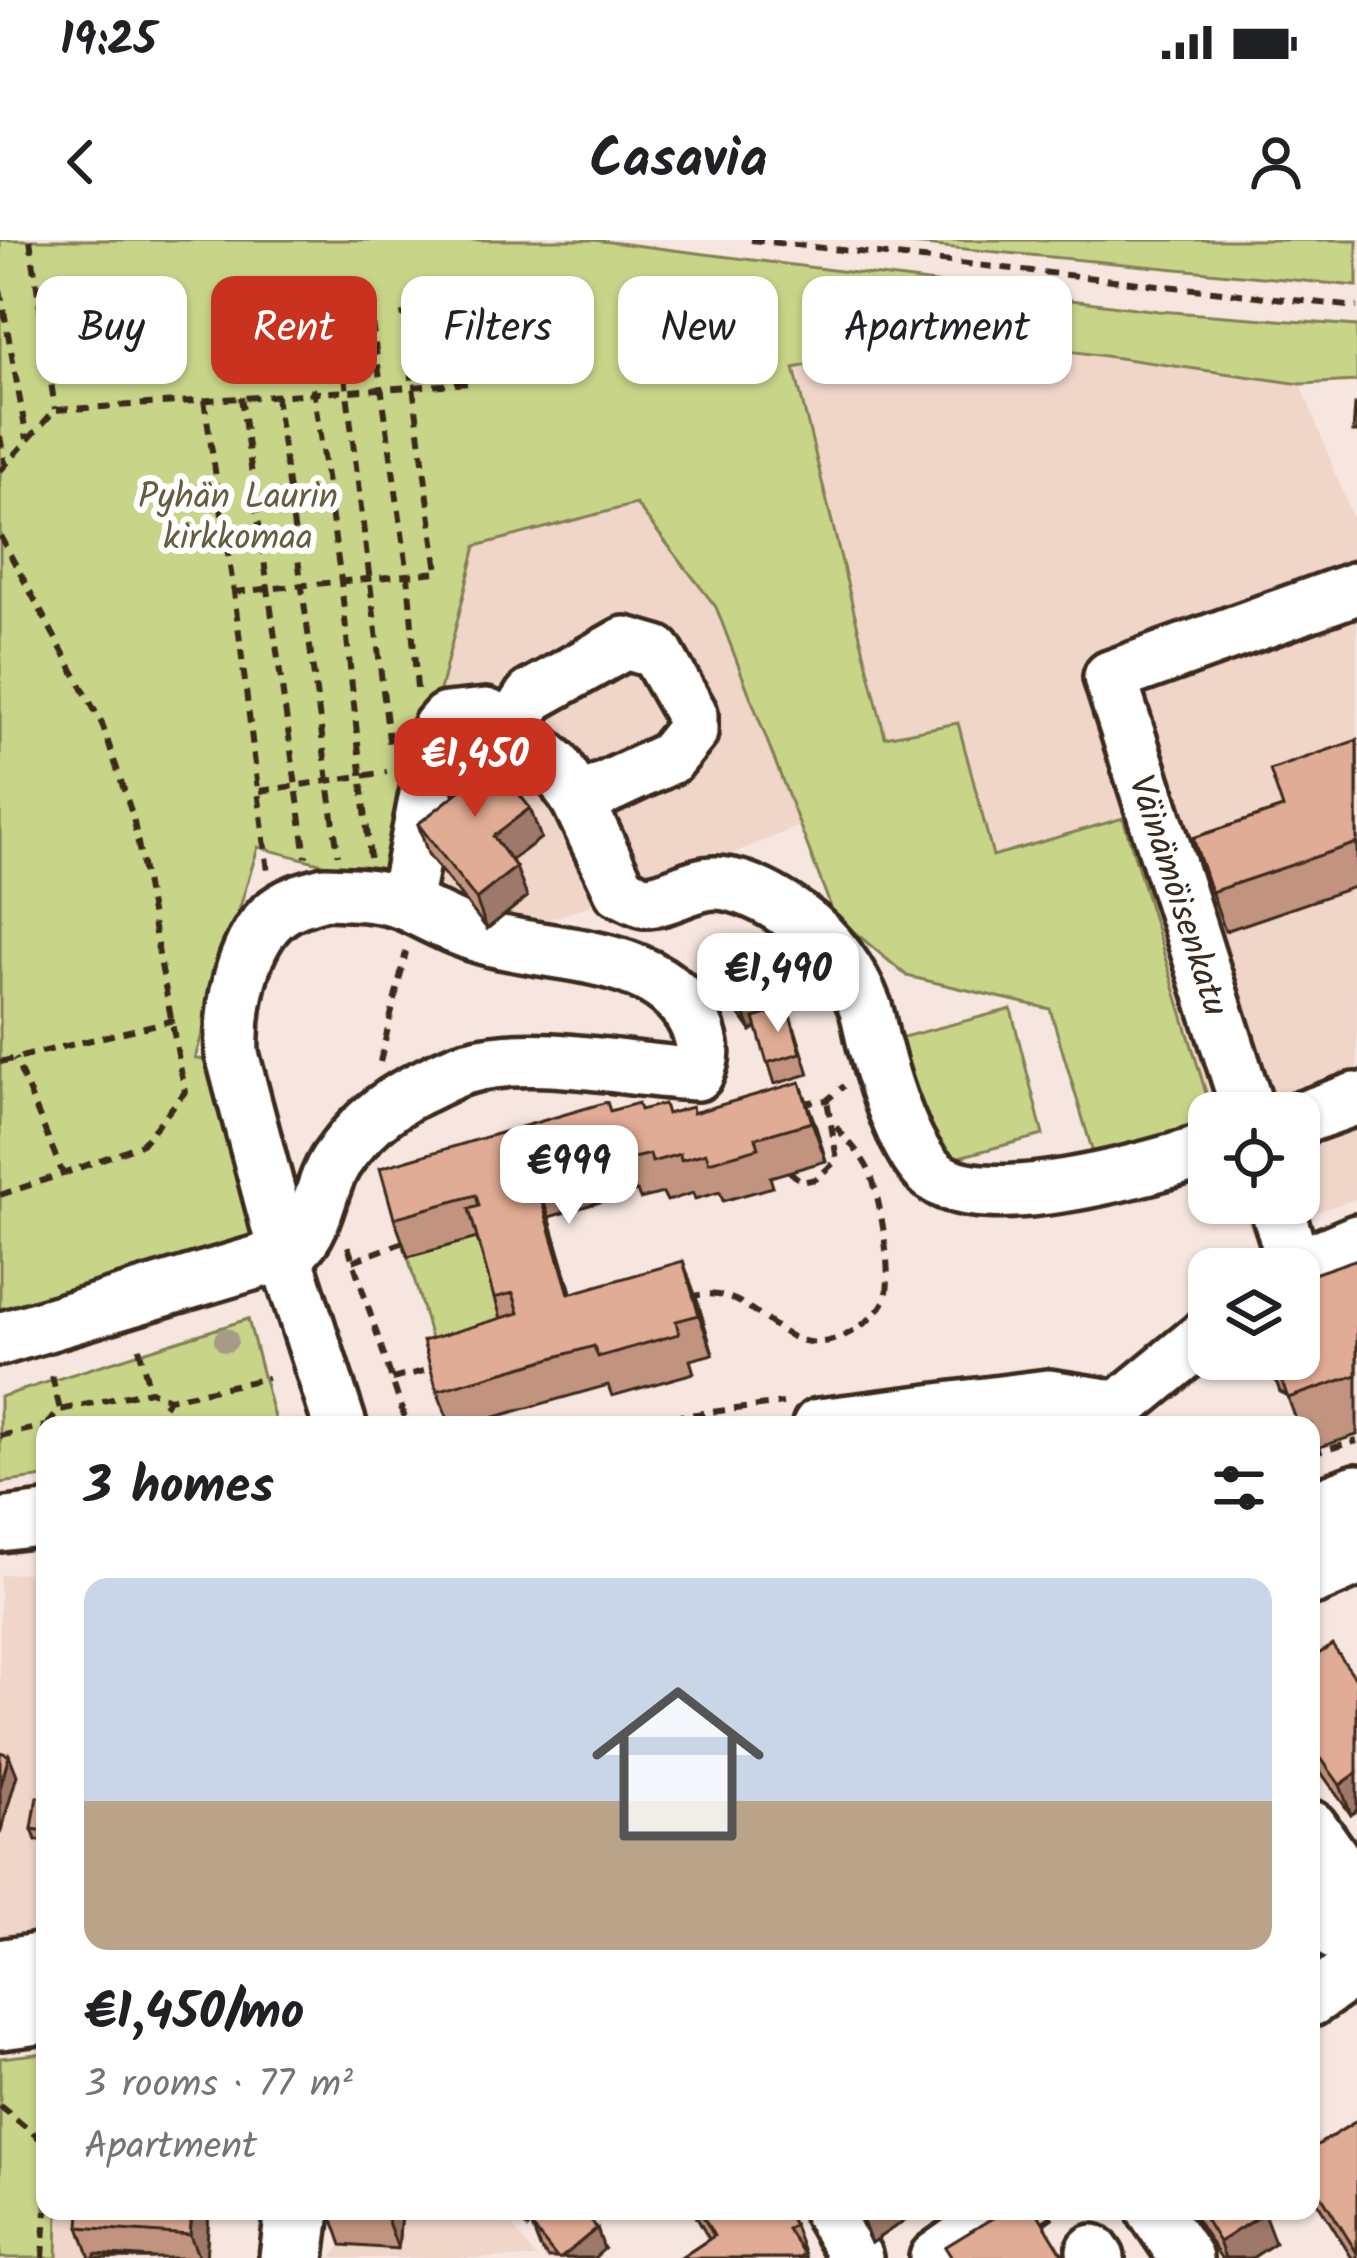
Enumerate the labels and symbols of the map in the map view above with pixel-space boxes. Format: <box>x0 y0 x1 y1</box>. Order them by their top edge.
park label: Pyhän Laurin kirkkomaa <box>138 470 338 568</box>
pin: €1,450 <box>377 718 573 820</box>
street label: Väinämöisenkatu <box>1111 768 1242 1024</box>
pin: €1,490 <box>680 933 876 1035</box>
pin: €999 <box>498 1125 640 1227</box>

